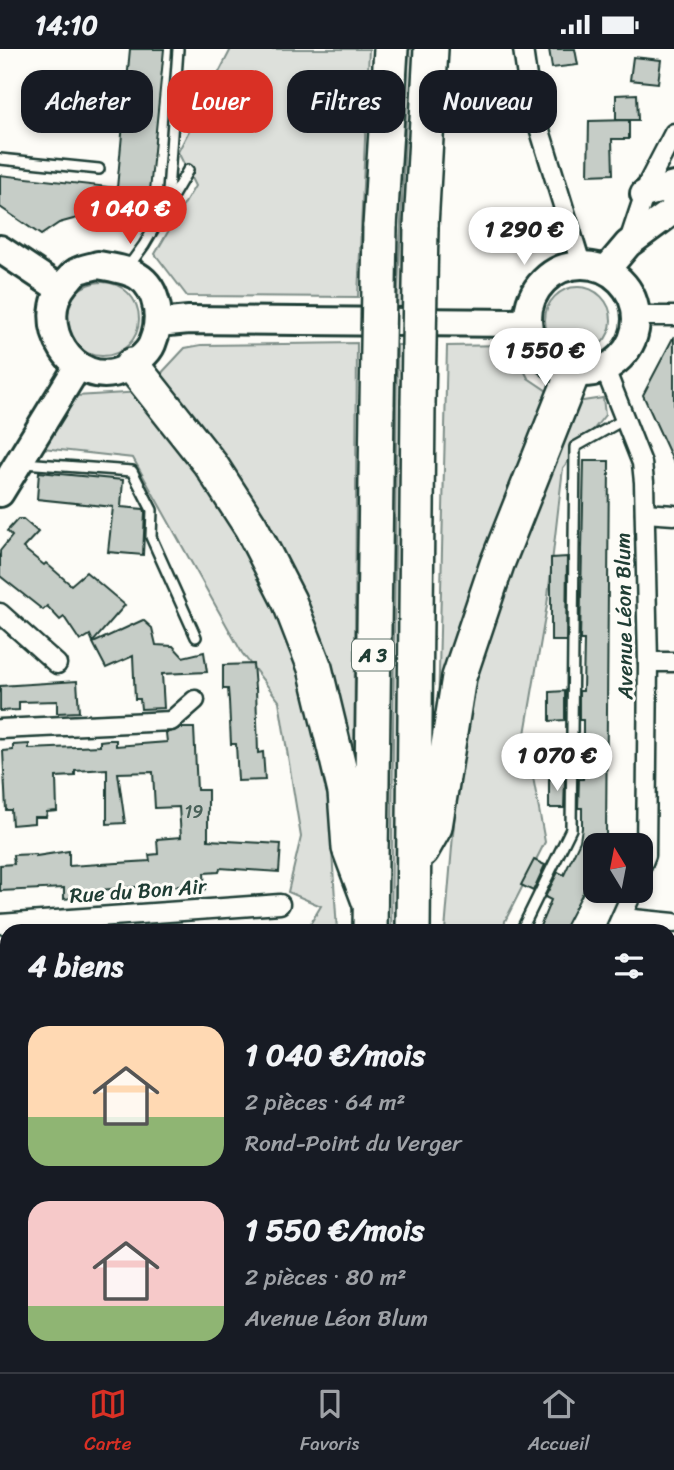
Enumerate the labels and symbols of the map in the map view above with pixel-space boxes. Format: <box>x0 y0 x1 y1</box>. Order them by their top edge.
pin: 1 040 € <box>65 187 195 246</box>
pin: 1 290 € <box>459 207 589 267</box>
pin: 1 550 € <box>480 329 610 388</box>
street label: Avenue Léon Blum <box>604 532 644 701</box>
road number: A 3 <box>352 639 394 671</box>
pin: 1 070 € <box>492 733 622 793</box>
house number: 19 <box>185 796 203 828</box>
north arrow <box>583 833 653 903</box>
street label: Rue du Bon Air <box>68 867 209 915</box>

